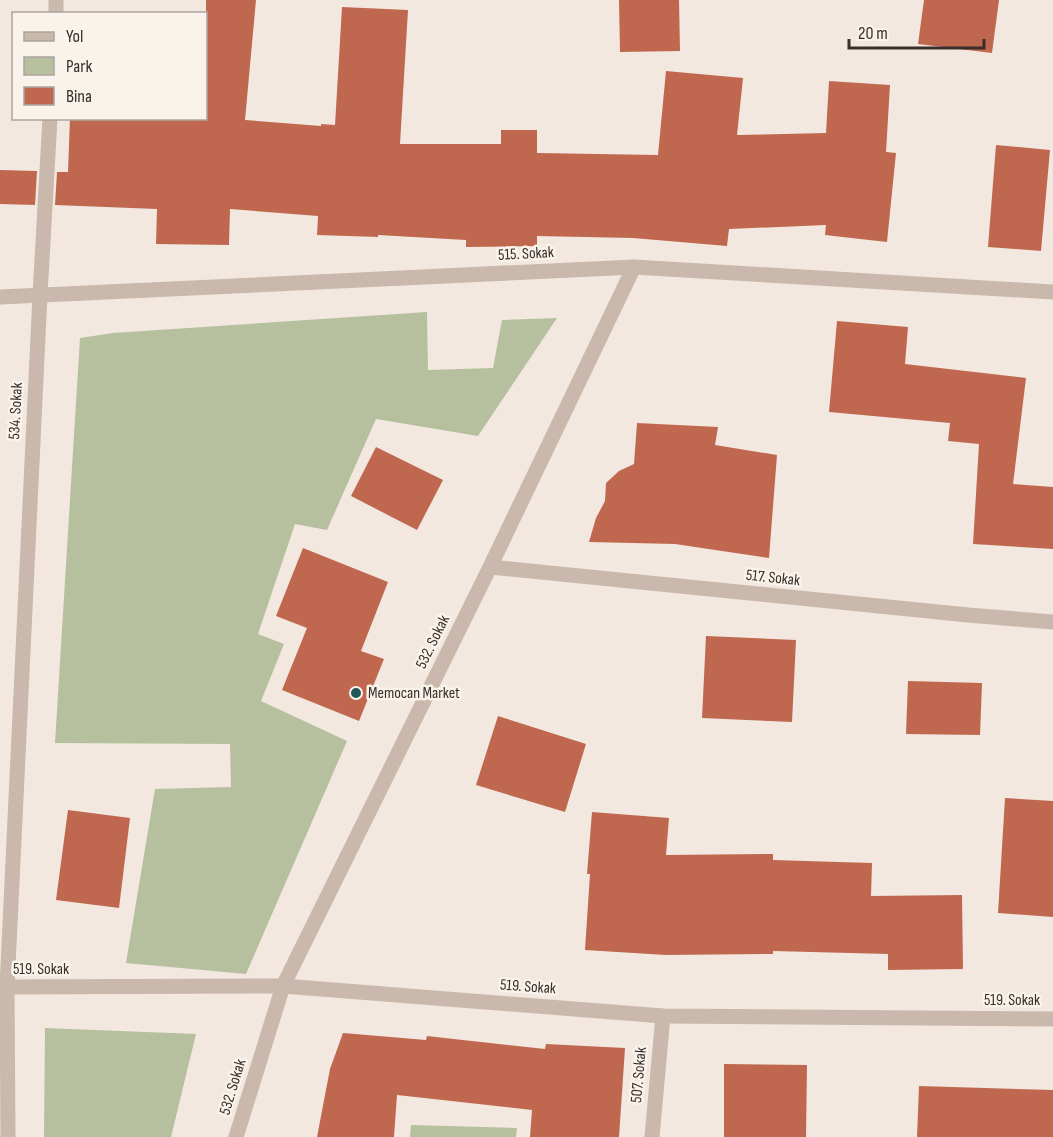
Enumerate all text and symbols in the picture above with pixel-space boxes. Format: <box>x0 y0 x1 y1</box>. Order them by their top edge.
legend <box>12 12 207 120</box>
scale bar <box>849 12 984 50</box>
text: 20 m <box>858 23 888 44</box>
text: Yol <box>66 26 83 47</box>
text: Park <box>66 56 92 77</box>
text: Bina <box>66 86 92 107</box>
street label: 515. Sokak <box>498 243 554 265</box>
street label: 534. Sokak <box>5 382 27 440</box>
street label: 517. Sokak <box>745 566 801 590</box>
street label: 532. Sokak <box>412 612 454 672</box>
place label: Memocan Market <box>368 684 460 703</box>
marker: Memocan Market <box>349 686 363 700</box>
street label: 519. Sokak <box>13 960 69 979</box>
street label: 519. Sokak <box>499 976 557 998</box>
street label: 519. Sokak <box>984 991 1040 1010</box>
street label: 507. Sokak <box>627 1046 651 1104</box>
street label: 532. Sokak <box>216 1057 250 1117</box>

